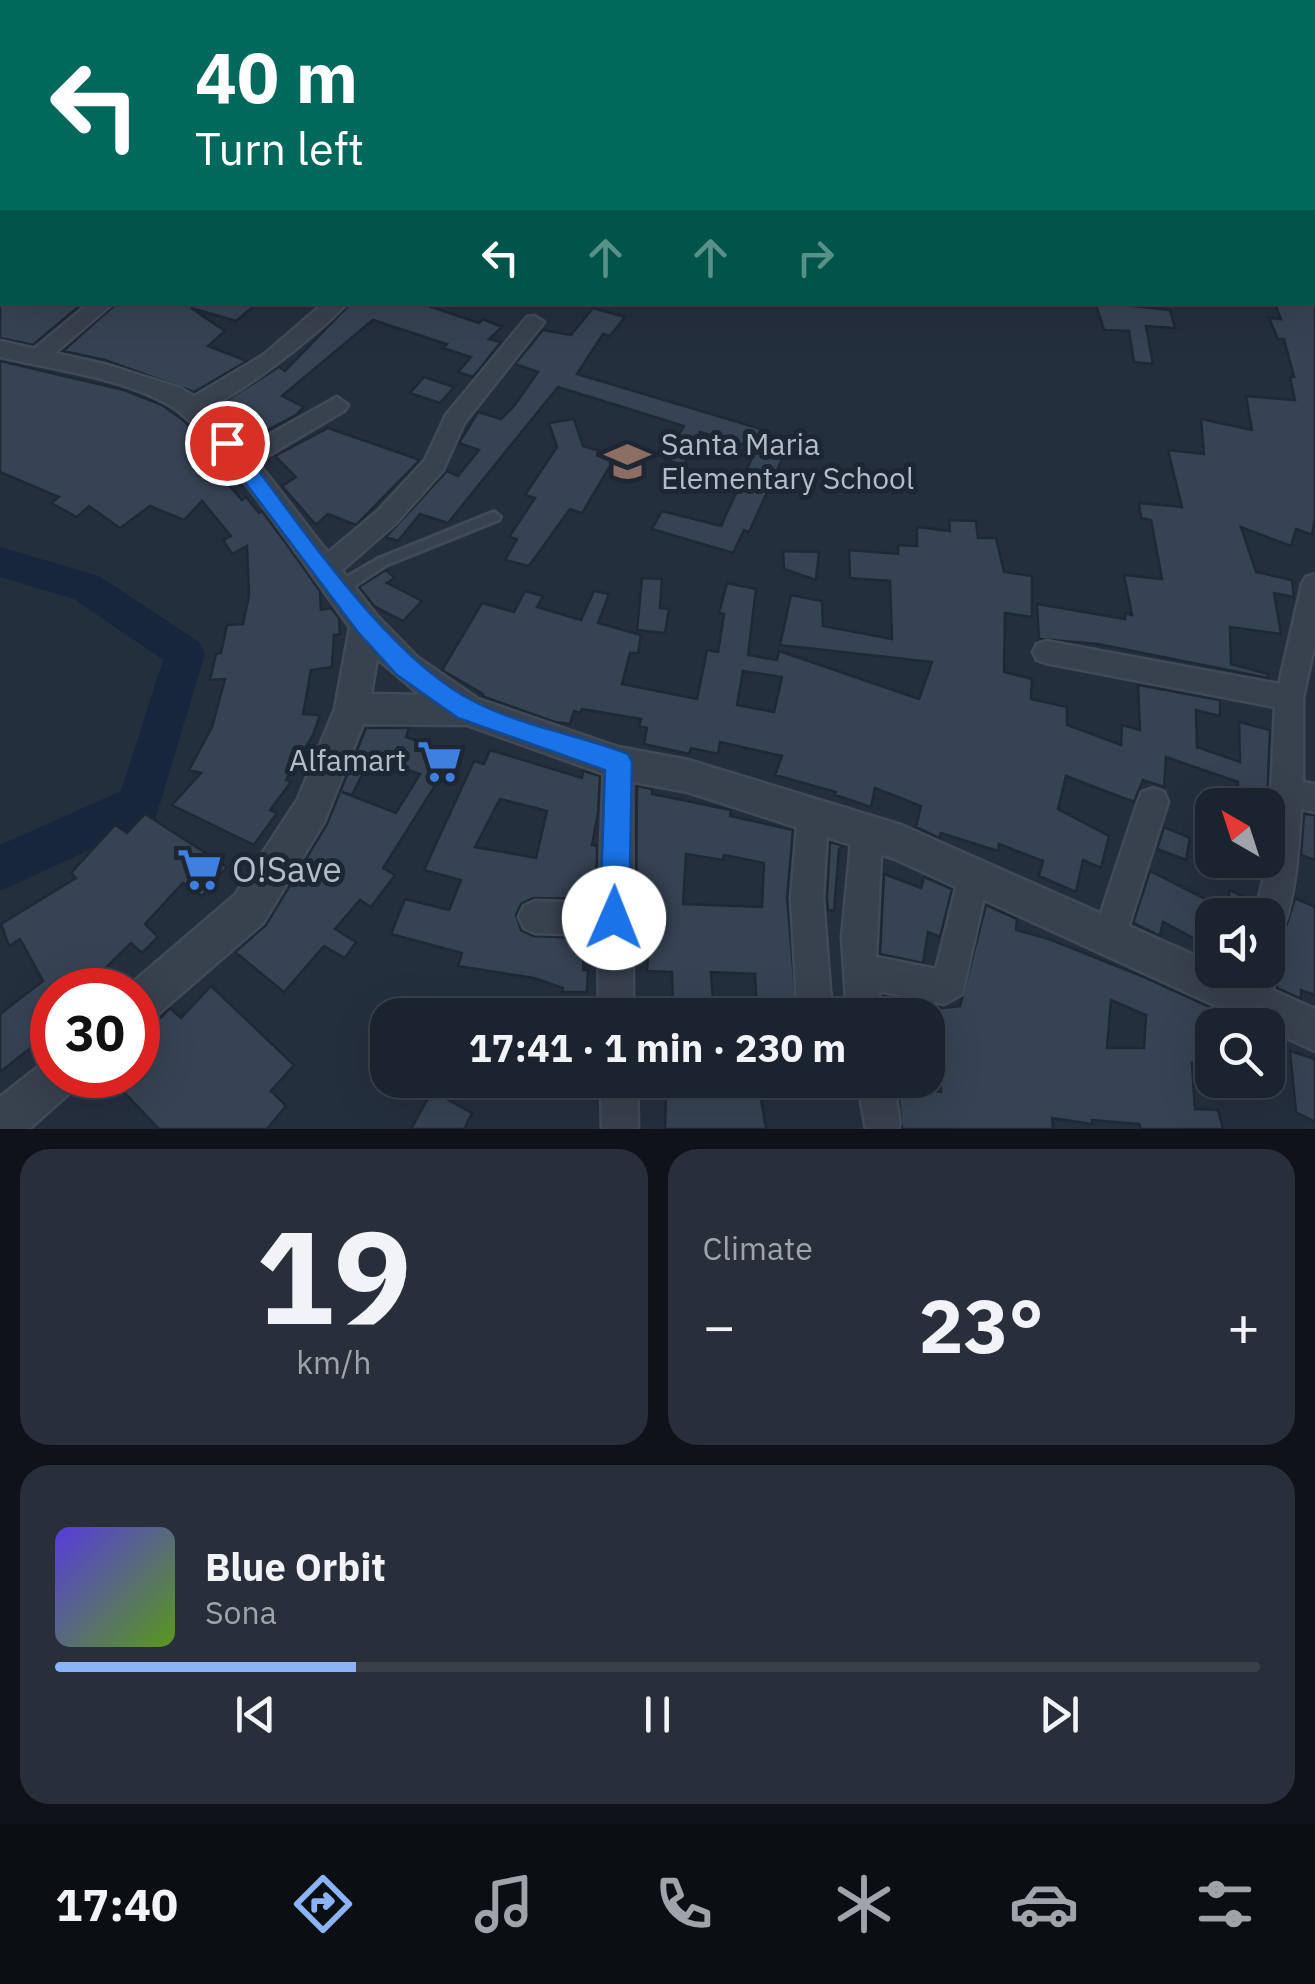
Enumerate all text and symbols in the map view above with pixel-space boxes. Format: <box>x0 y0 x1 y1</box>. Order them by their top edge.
text: 40 m <box>195 31 358 122</box>
icon: left <box>30 40 160 170</box>
text: Turn left <box>195 119 364 177</box>
icon: left <box>473 230 528 285</box>
icon: ahead <box>578 230 633 285</box>
icon: ahead <box>683 230 738 285</box>
icon: right <box>788 230 843 285</box>
pin <box>185 401 270 486</box>
icon: arrive <box>200 416 255 471</box>
place label: Santa Maria Elementary School <box>661 424 914 497</box>
school or university icon: Santa Maria Elementary School <box>604 438 652 486</box>
supermarket icon: Alfamart <box>415 737 463 785</box>
place label: Alfamart <box>289 740 406 779</box>
north arrow <box>1195 788 1285 878</box>
map controls <box>1195 788 1285 1098</box>
supermarket icon: O!Save <box>175 846 223 894</box>
place label: O!Save <box>232 846 342 892</box>
position arrow <box>562 866 666 970</box>
button: sound <box>1195 898 1285 988</box>
speed limit sign: 30 <box>30 968 160 1098</box>
button: search <box>1195 1008 1285 1098</box>
text: 17:41 · 1 min · 230 m <box>469 1023 846 1072</box>
text: 19 <box>256 1191 412 1360</box>
text: Climate <box>703 1227 813 1269</box>
text: 23° <box>919 1276 1044 1374</box>
text: − <box>703 1290 736 1361</box>
text: + <box>1227 1290 1260 1361</box>
text: km/h <box>296 1341 371 1383</box>
text: Blue Orbit <box>205 1542 386 1591</box>
text: Sona <box>205 1591 277 1633</box>
icon: previous <box>228 1687 283 1742</box>
icon: pause <box>630 1687 685 1742</box>
icon: next <box>1032 1687 1087 1742</box>
icon: directions <box>288 1869 358 1939</box>
icon: music <box>469 1869 539 1939</box>
icon: phone <box>649 1869 719 1939</box>
icon: climate <box>829 1869 899 1939</box>
icon: car <box>1009 1869 1079 1939</box>
icon: filters <box>1190 1869 1260 1939</box>
text: 17:40 <box>55 1875 178 1933</box>

